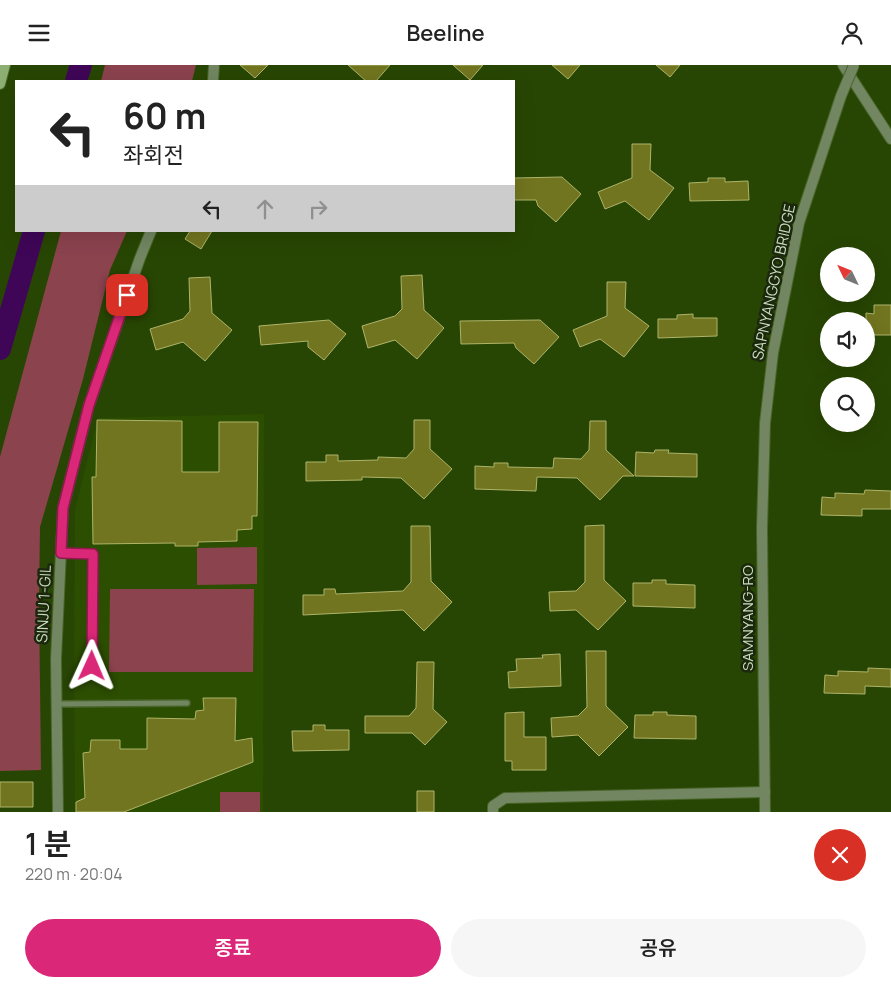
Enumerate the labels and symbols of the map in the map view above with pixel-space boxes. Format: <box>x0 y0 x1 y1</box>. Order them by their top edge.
street label: SAPNYANGGYO BRIDGE <box>747 202 800 362</box>
north arrow <box>820 247 875 303</box>
pin <box>106 274 148 316</box>
street label: SINJU 1-GIL <box>31 564 56 643</box>
street label: SAMNYANG-RO <box>737 565 758 671</box>
position arrow <box>65 639 117 691</box>

